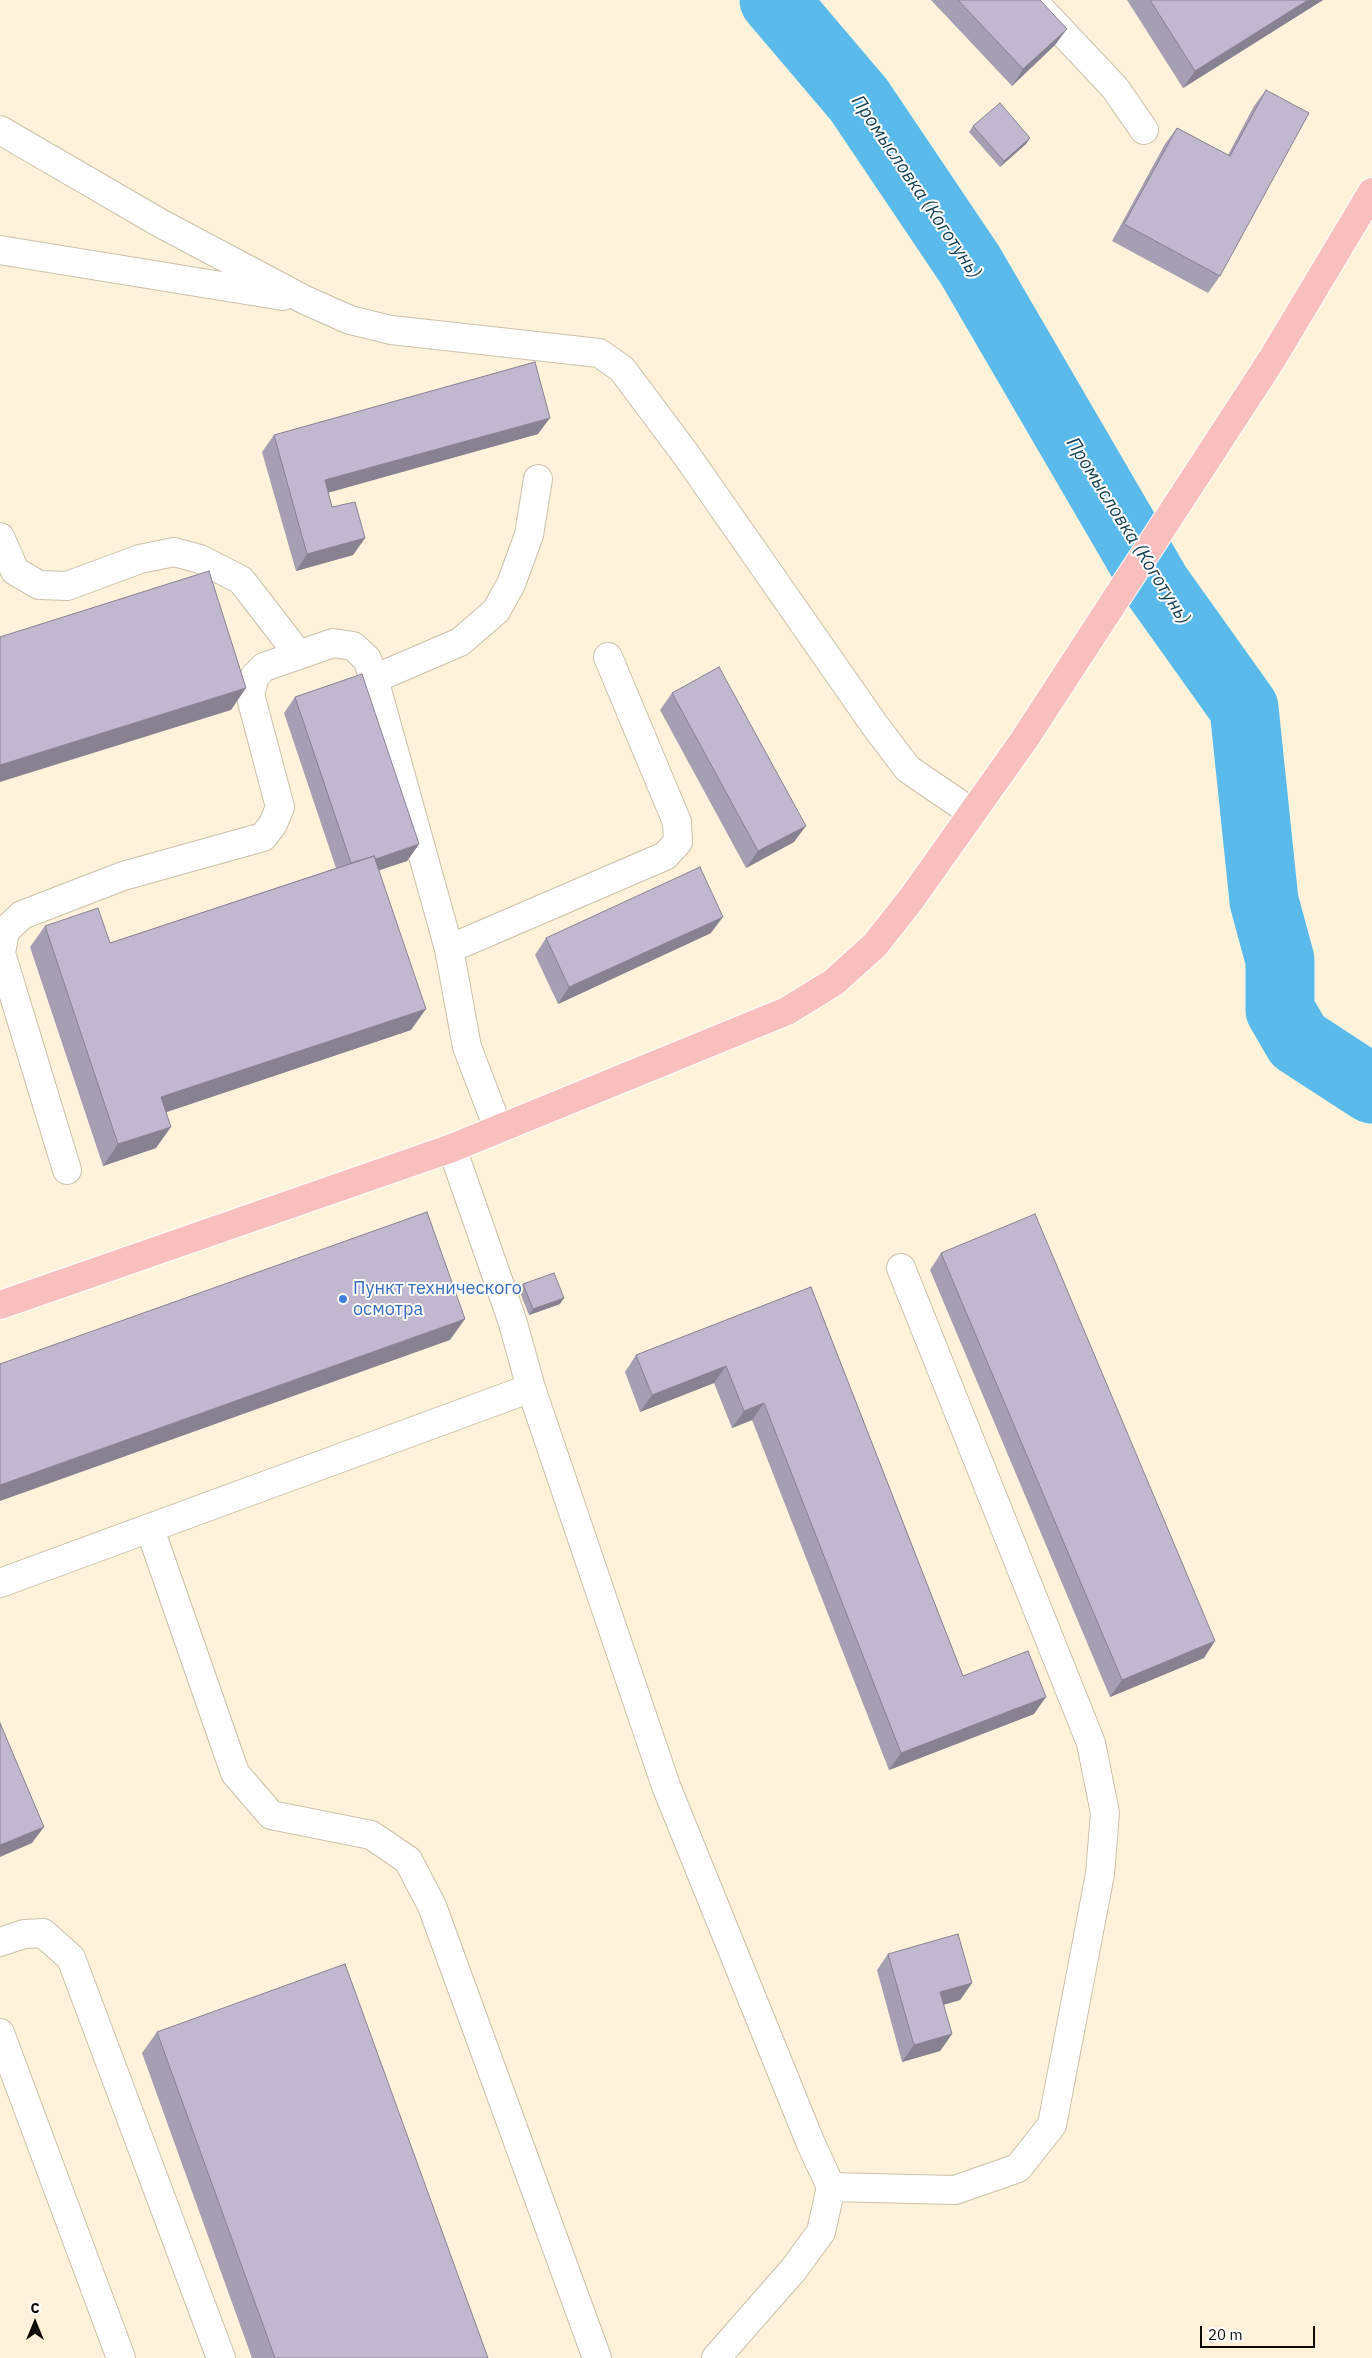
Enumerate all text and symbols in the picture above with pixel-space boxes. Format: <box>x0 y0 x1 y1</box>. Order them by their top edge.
water label: Промысловка (Коготунь) <box>846 91 986 283</box>
water label: Промысловка (Коготунь) <box>1061 433 1195 629</box>
place label: Пункт технического осмотра <box>353 1278 522 1320</box>
marker: Пункт технического осмотра <box>337 1293 349 1305</box>
north arrow <box>10 2298 60 2348</box>
text: С <box>30 2299 40 2317</box>
scale bar <box>1202 2316 1317 2348</box>
text: 20 m <box>1208 2325 1243 2344</box>

